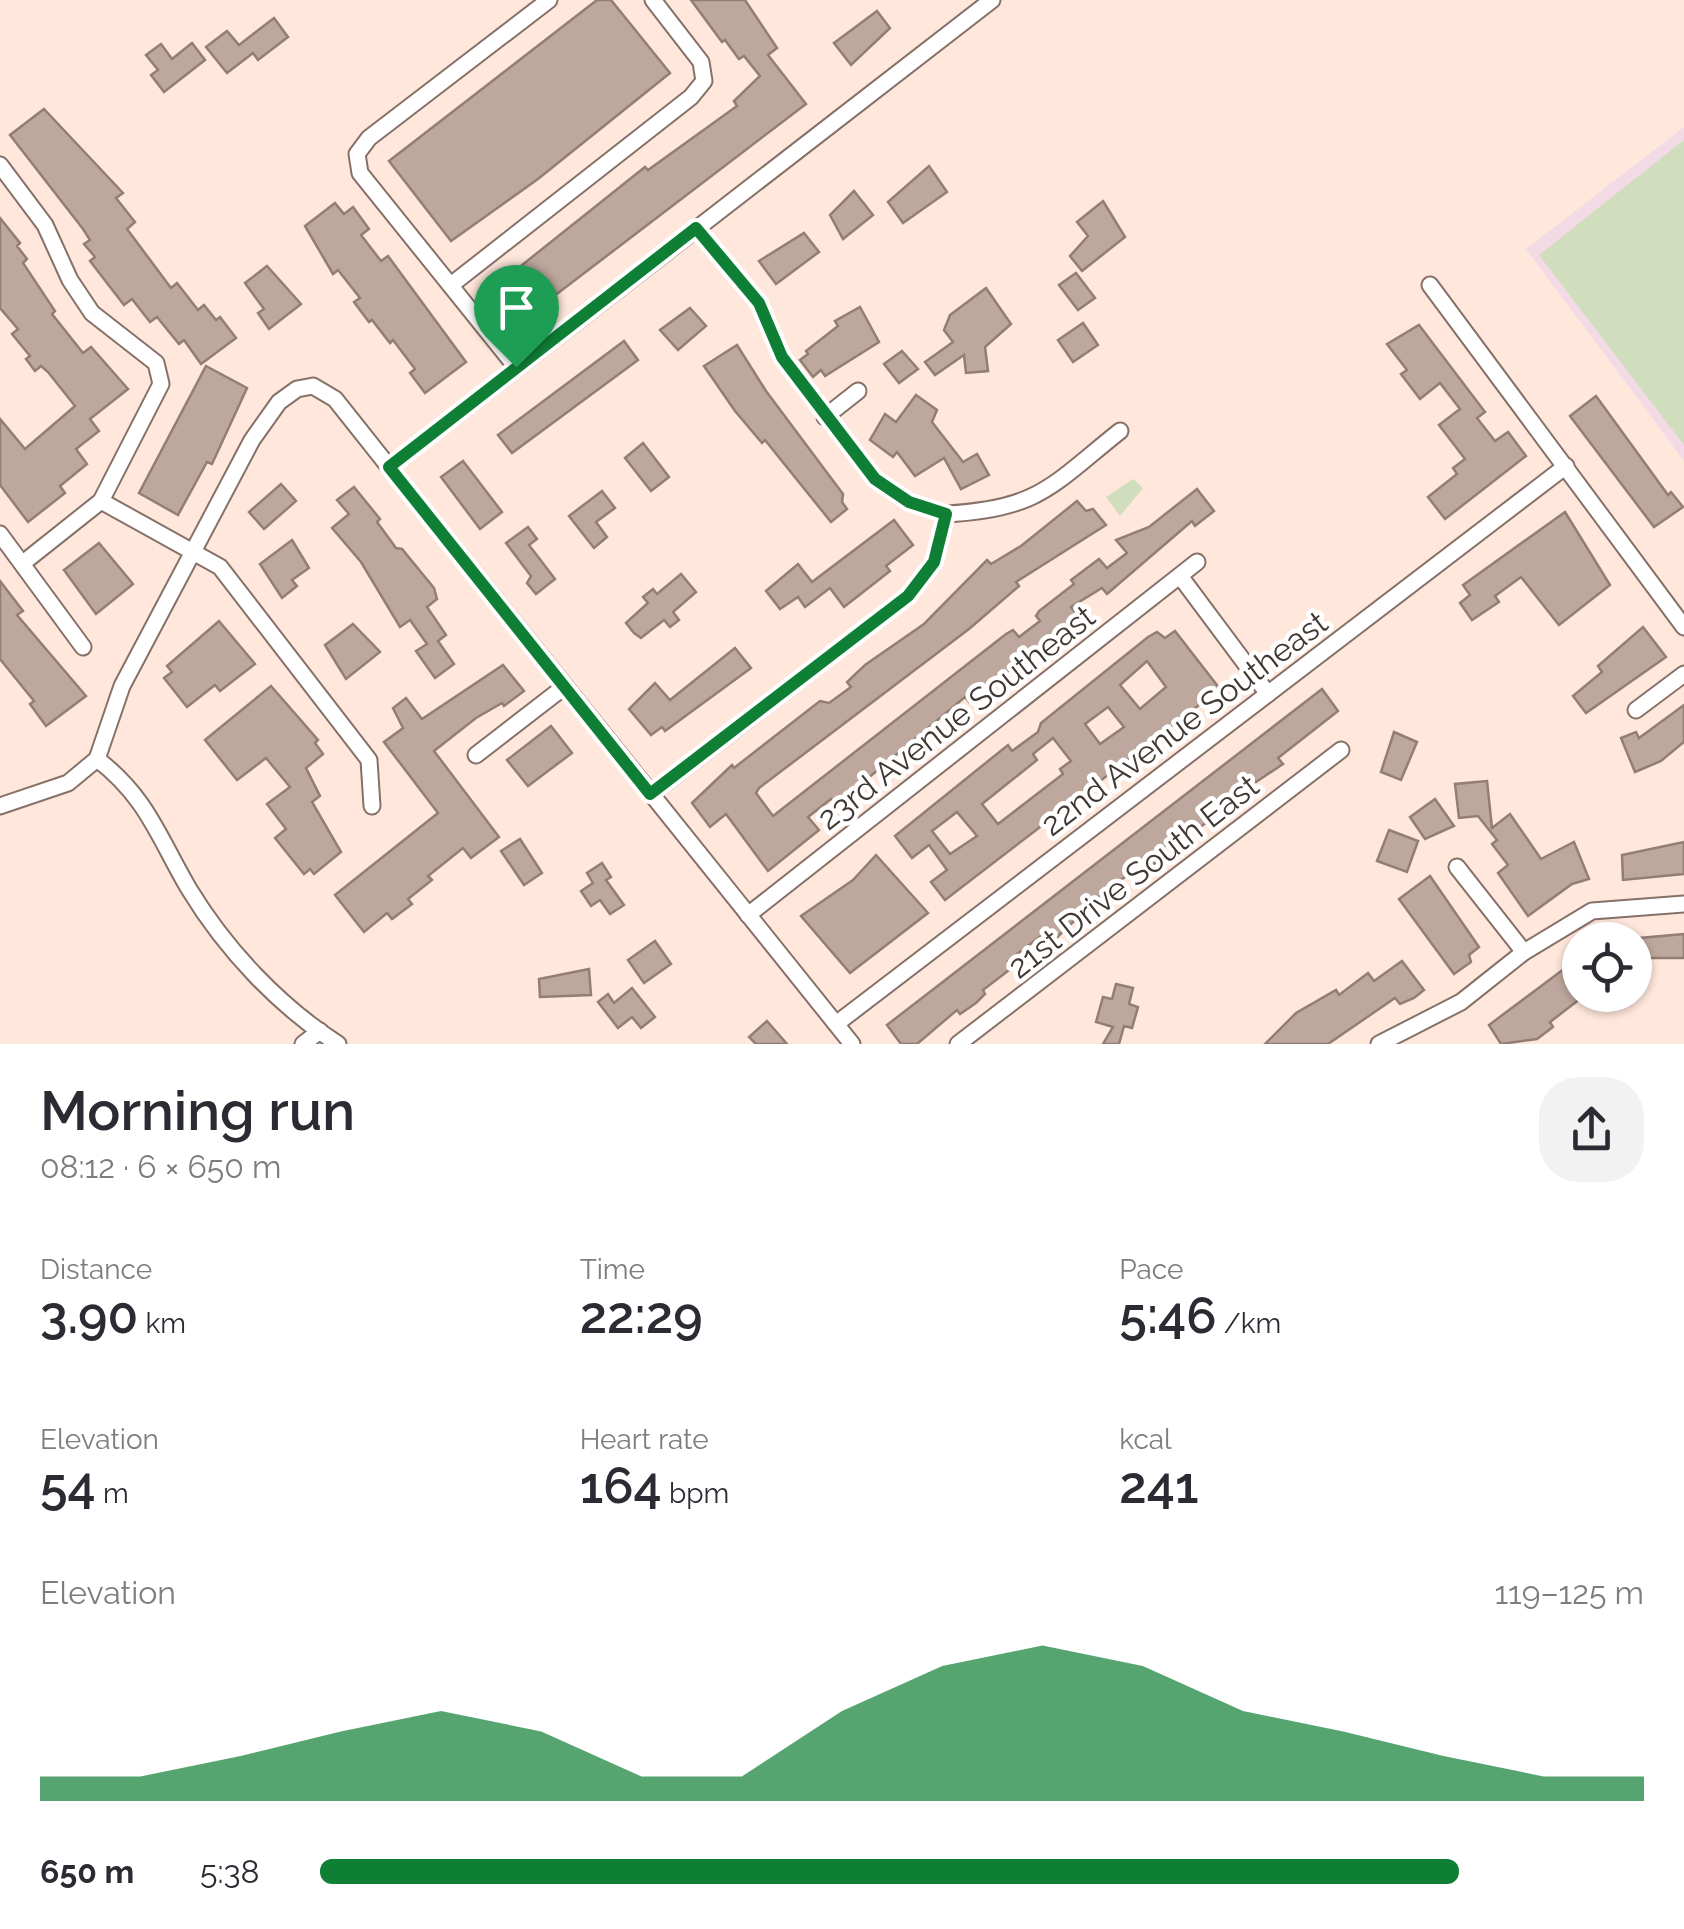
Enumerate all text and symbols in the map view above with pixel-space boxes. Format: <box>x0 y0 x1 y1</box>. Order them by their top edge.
pin <box>474 265 559 368</box>
icon: arrive <box>489 280 544 335</box>
street label: 23rd Avenue Southeast <box>810 597 1102 837</box>
street label: 22nd Avenue Southeast <box>1034 603 1335 843</box>
street label: 21st Drive South East <box>1001 767 1266 985</box>
map controls <box>1562 922 1652 1012</box>
button: locate <box>1562 922 1652 1012</box>
button: share <box>1539 1077 1644 1182</box>
text: Morning run <box>40 1078 355 1143</box>
text: 08:12 · 6 × 650 m <box>40 1148 281 1185</box>
text: Distance <box>40 1253 152 1286</box>
text: Time <box>580 1253 645 1286</box>
text: Pace <box>1119 1253 1184 1286</box>
text: 3.90 <box>40 1286 138 1345</box>
text: 22:29 <box>580 1286 703 1345</box>
text: 5:46 <box>1119 1286 1217 1345</box>
text: km <box>138 1307 186 1340</box>
text: /km <box>1217 1307 1281 1340</box>
text: Elevation <box>40 1423 159 1456</box>
text: Heart rate <box>580 1423 709 1456</box>
text: kcal <box>1119 1423 1172 1456</box>
text: 54 <box>40 1456 96 1515</box>
text: 164 <box>580 1456 662 1515</box>
text: 241 <box>1119 1456 1199 1515</box>
text: m <box>96 1477 129 1510</box>
text: bpm <box>662 1477 729 1510</box>
text: Elevation <box>40 1574 176 1611</box>
text: 119–125 m <box>1494 1574 1644 1611</box>
text: 650 m <box>40 1853 134 1890</box>
text: 5:38 <box>200 1853 260 1890</box>

